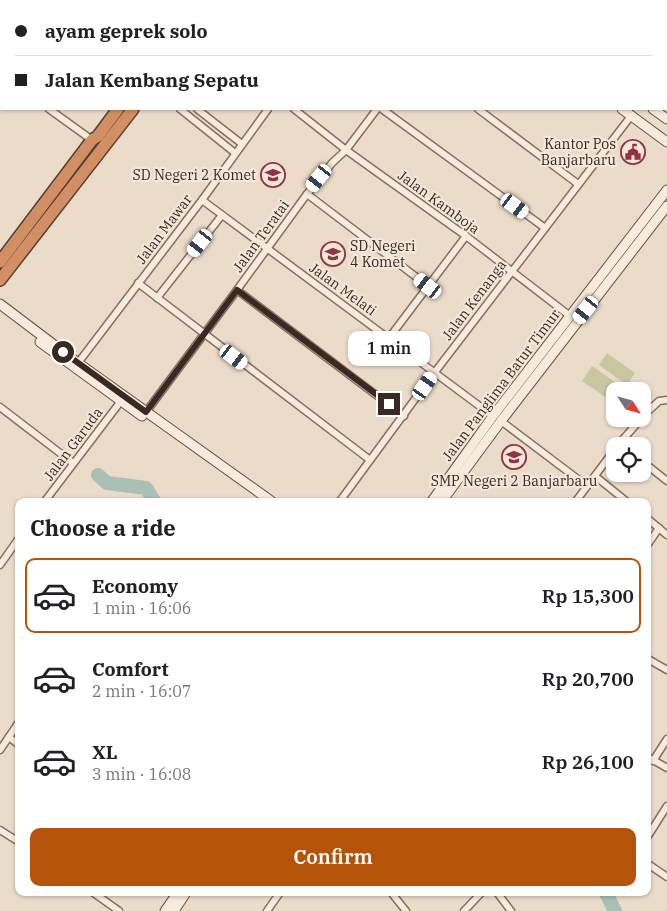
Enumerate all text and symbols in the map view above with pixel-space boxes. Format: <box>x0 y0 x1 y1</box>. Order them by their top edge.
text: ayam geprek solo <box>45 19 208 43</box>
text: Jalan Kembang Sepatu <box>45 68 259 92</box>
place label: Kantor Pos Banjarbaru <box>541 135 616 169</box>
public building icon: Kantor Pos Banjarbaru <box>620 139 646 165</box>
school or university icon: SD Negeri 2 Komet <box>260 162 286 188</box>
car <box>303 162 334 194</box>
place label: SD Negeri 2 Komet <box>133 166 256 184</box>
street label: Jalan Kamboja <box>394 166 484 238</box>
street label: Jalan Mawar <box>132 190 196 267</box>
car <box>498 191 531 221</box>
street label: Jalan Teratai <box>229 196 293 276</box>
car <box>184 227 215 259</box>
place label: SD Negeri 4 Komet <box>350 237 415 271</box>
school or university icon: SD Negeri 4 Komet <box>320 241 346 267</box>
street label: Jalan Kenanga <box>438 256 510 344</box>
street label: Jalan Melati <box>306 259 380 319</box>
car <box>411 271 444 301</box>
car <box>570 294 601 326</box>
street label: Jalan Panglima Batur Timur <box>438 305 564 464</box>
callout: 1 min <box>348 332 430 366</box>
text: 1 min <box>367 338 411 358</box>
route start <box>52 341 74 363</box>
car <box>217 342 250 372</box>
car <box>410 369 439 403</box>
north arrow <box>606 382 651 428</box>
map controls <box>606 382 651 482</box>
route end <box>378 393 400 415</box>
street label: Jalan Garuda <box>40 403 107 484</box>
button: locate <box>606 437 651 482</box>
school or university icon: SMP Negeri 2 Banjarbaru <box>501 444 527 470</box>
place label: SMP Negeri 2 Banjarbaru <box>431 472 598 490</box>
text: Choose a ride <box>30 513 176 542</box>
icon: car <box>32 573 77 618</box>
text: Economy <box>92 574 178 598</box>
text: Rp 15,300 <box>542 584 634 608</box>
text: 1 min · 16:06 <box>92 598 191 618</box>
icon: car <box>32 656 77 701</box>
text: Comfort <box>92 657 169 681</box>
text: Rp 20,700 <box>542 667 634 691</box>
text: 2 min · 16:07 <box>92 681 191 701</box>
icon: car <box>32 739 77 784</box>
text: XL <box>92 740 118 764</box>
text: Rp 26,100 <box>542 750 634 774</box>
text: 3 min · 16:08 <box>92 764 191 784</box>
button: Confirm <box>30 828 636 886</box>

